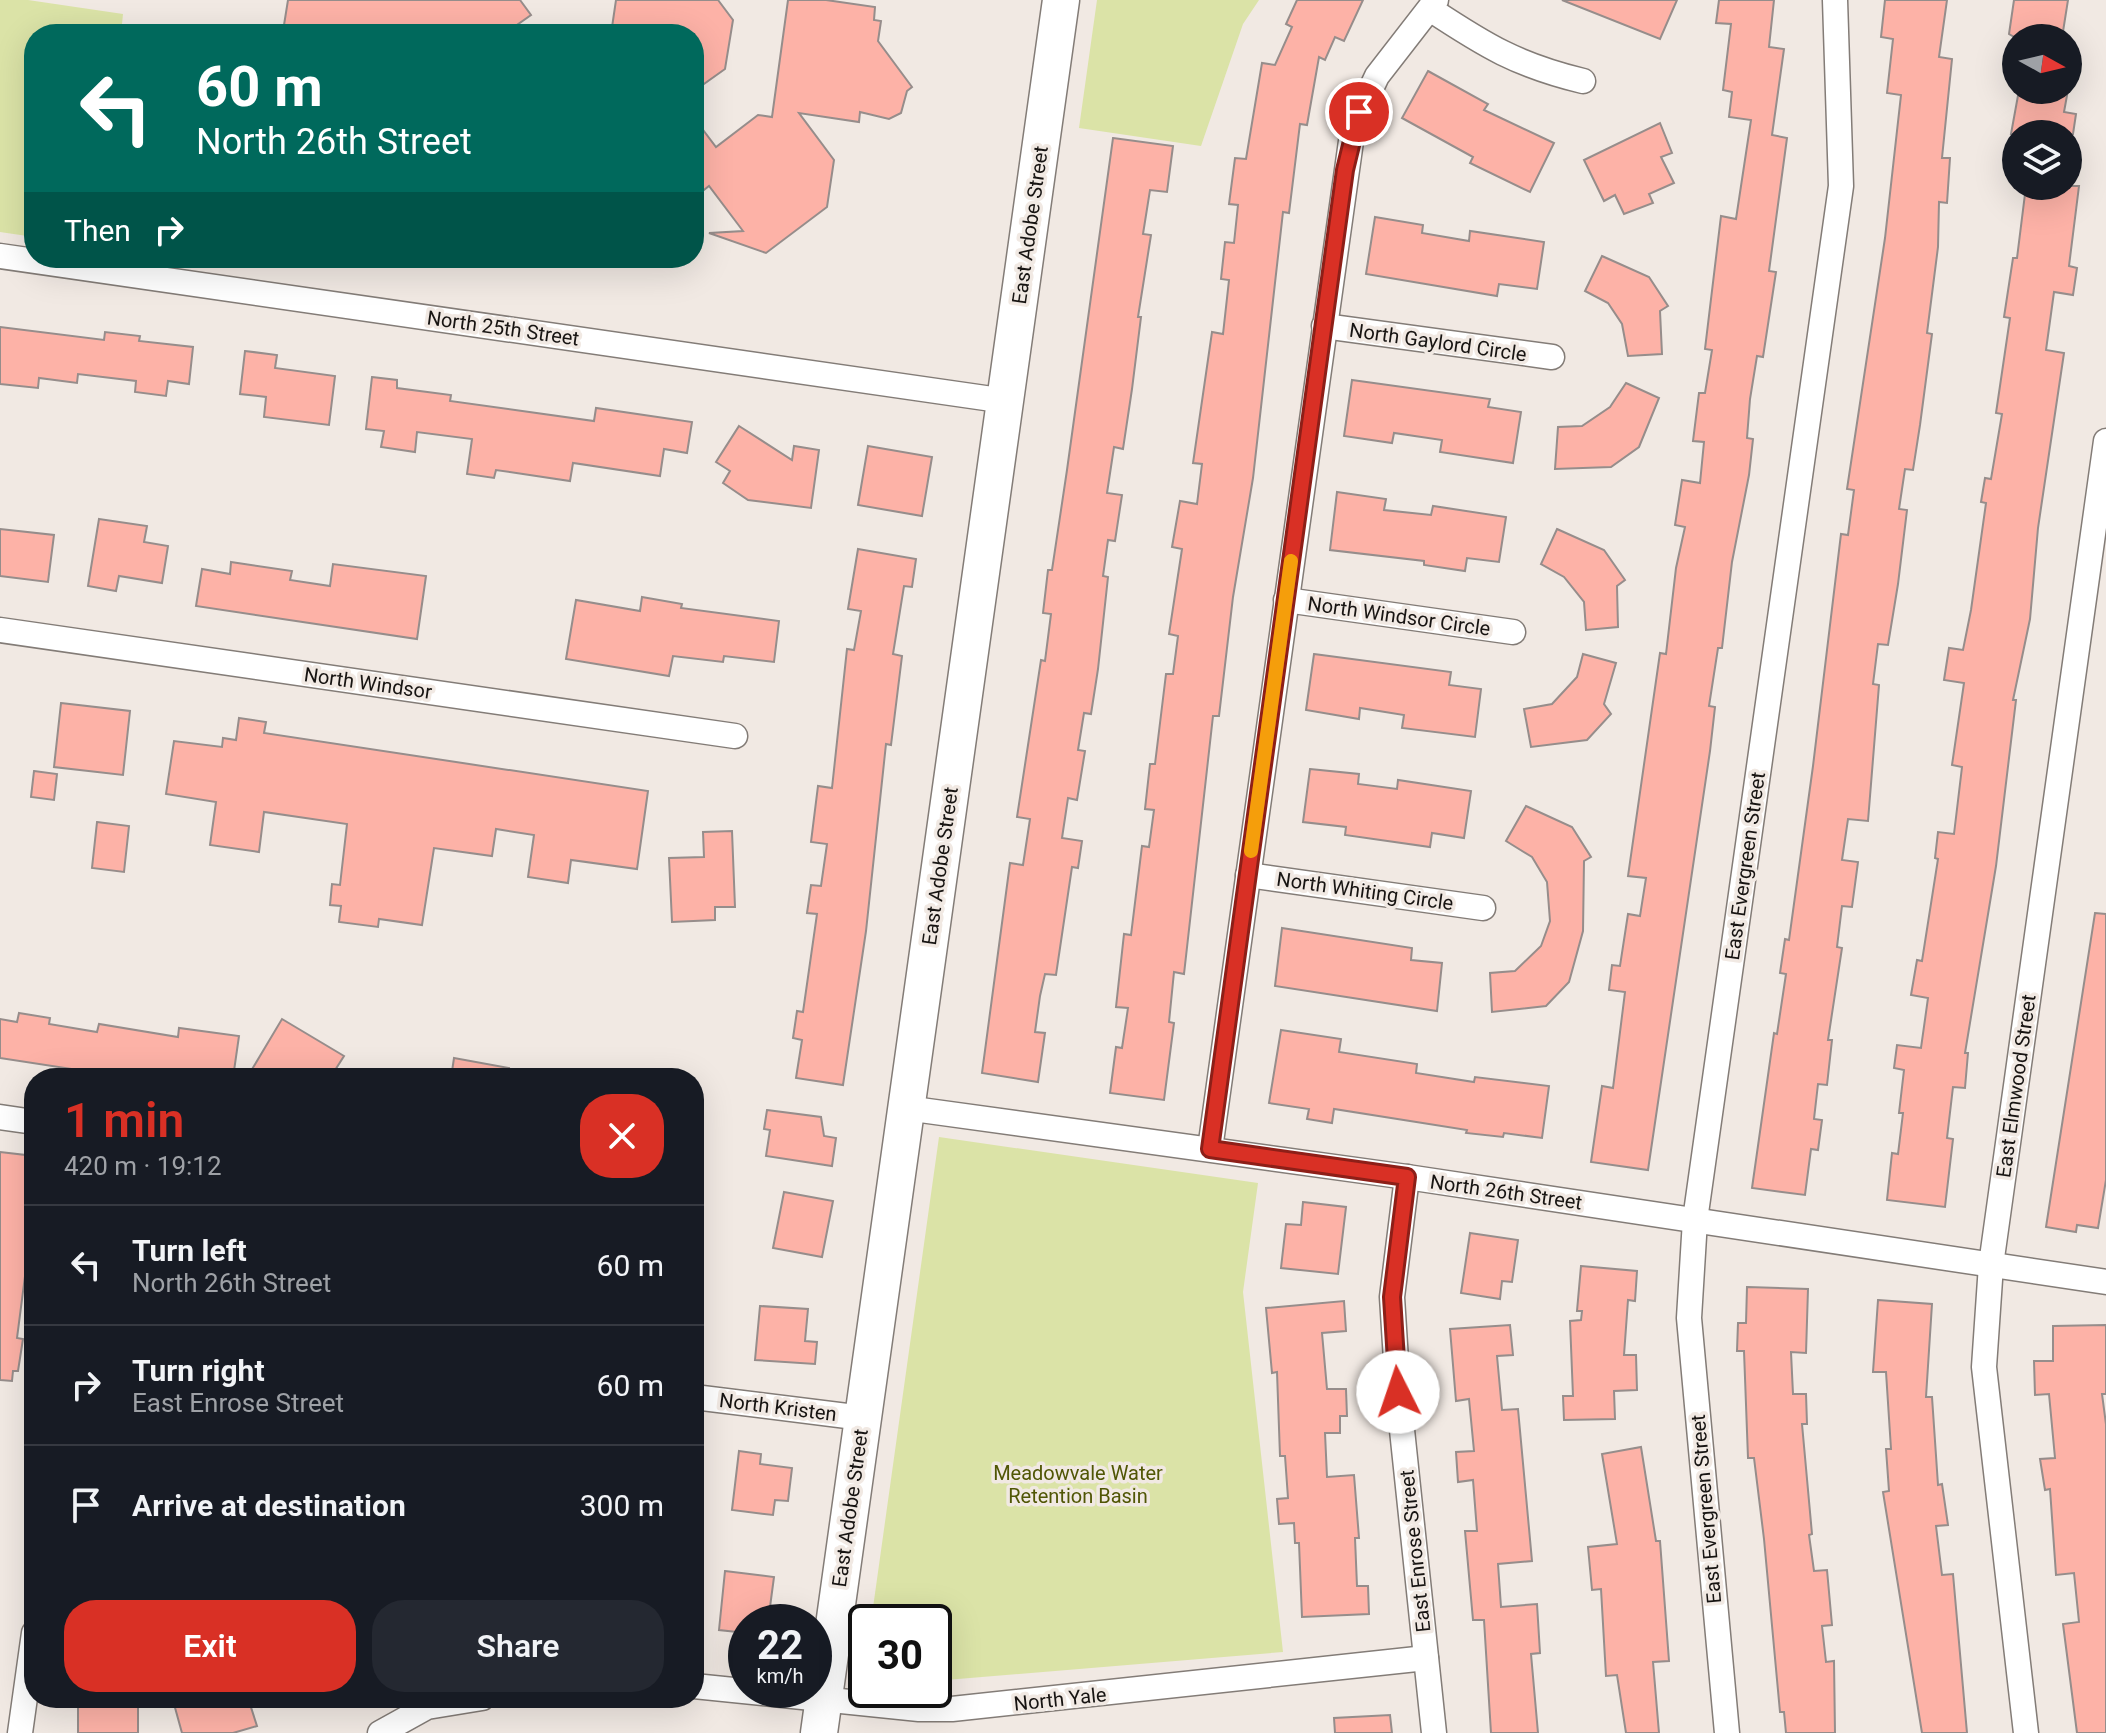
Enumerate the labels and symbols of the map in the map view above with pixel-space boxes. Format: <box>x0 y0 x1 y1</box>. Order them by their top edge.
north arrow <box>2002 24 2082 104</box>
pin <box>1325 78 1393 146</box>
street label: East Adobe Street <box>1007 144 1053 306</box>
street label: North 25th Street <box>425 305 581 351</box>
street label: North Gaylord Circle <box>1348 318 1528 366</box>
street label: North Windsor Circle <box>1306 591 1492 641</box>
street label: North Windsor <box>303 662 434 704</box>
street label: East Evergreen Street <box>1720 770 1770 962</box>
street label: East Adobe Street <box>917 785 963 947</box>
street label: North Whiting Circle <box>1275 867 1455 915</box>
street label: East Elmwood Street <box>1991 993 2041 1179</box>
street label: North 26th Street <box>1428 1169 1584 1215</box>
position arrow <box>1356 1350 1440 1434</box>
street label: North Kristen <box>718 1388 838 1426</box>
street label: East Evergreen Street <box>1686 1413 1726 1605</box>
street label: East Adobe Street <box>827 1427 873 1589</box>
park label: Meadowvale Water Retention Basin <box>993 1461 1163 1508</box>
street label: East Enrose Street <box>1395 1469 1435 1633</box>
speed limit sign: 30 <box>848 1604 952 1708</box>
street label: North Yale <box>1012 1682 1108 1716</box>

